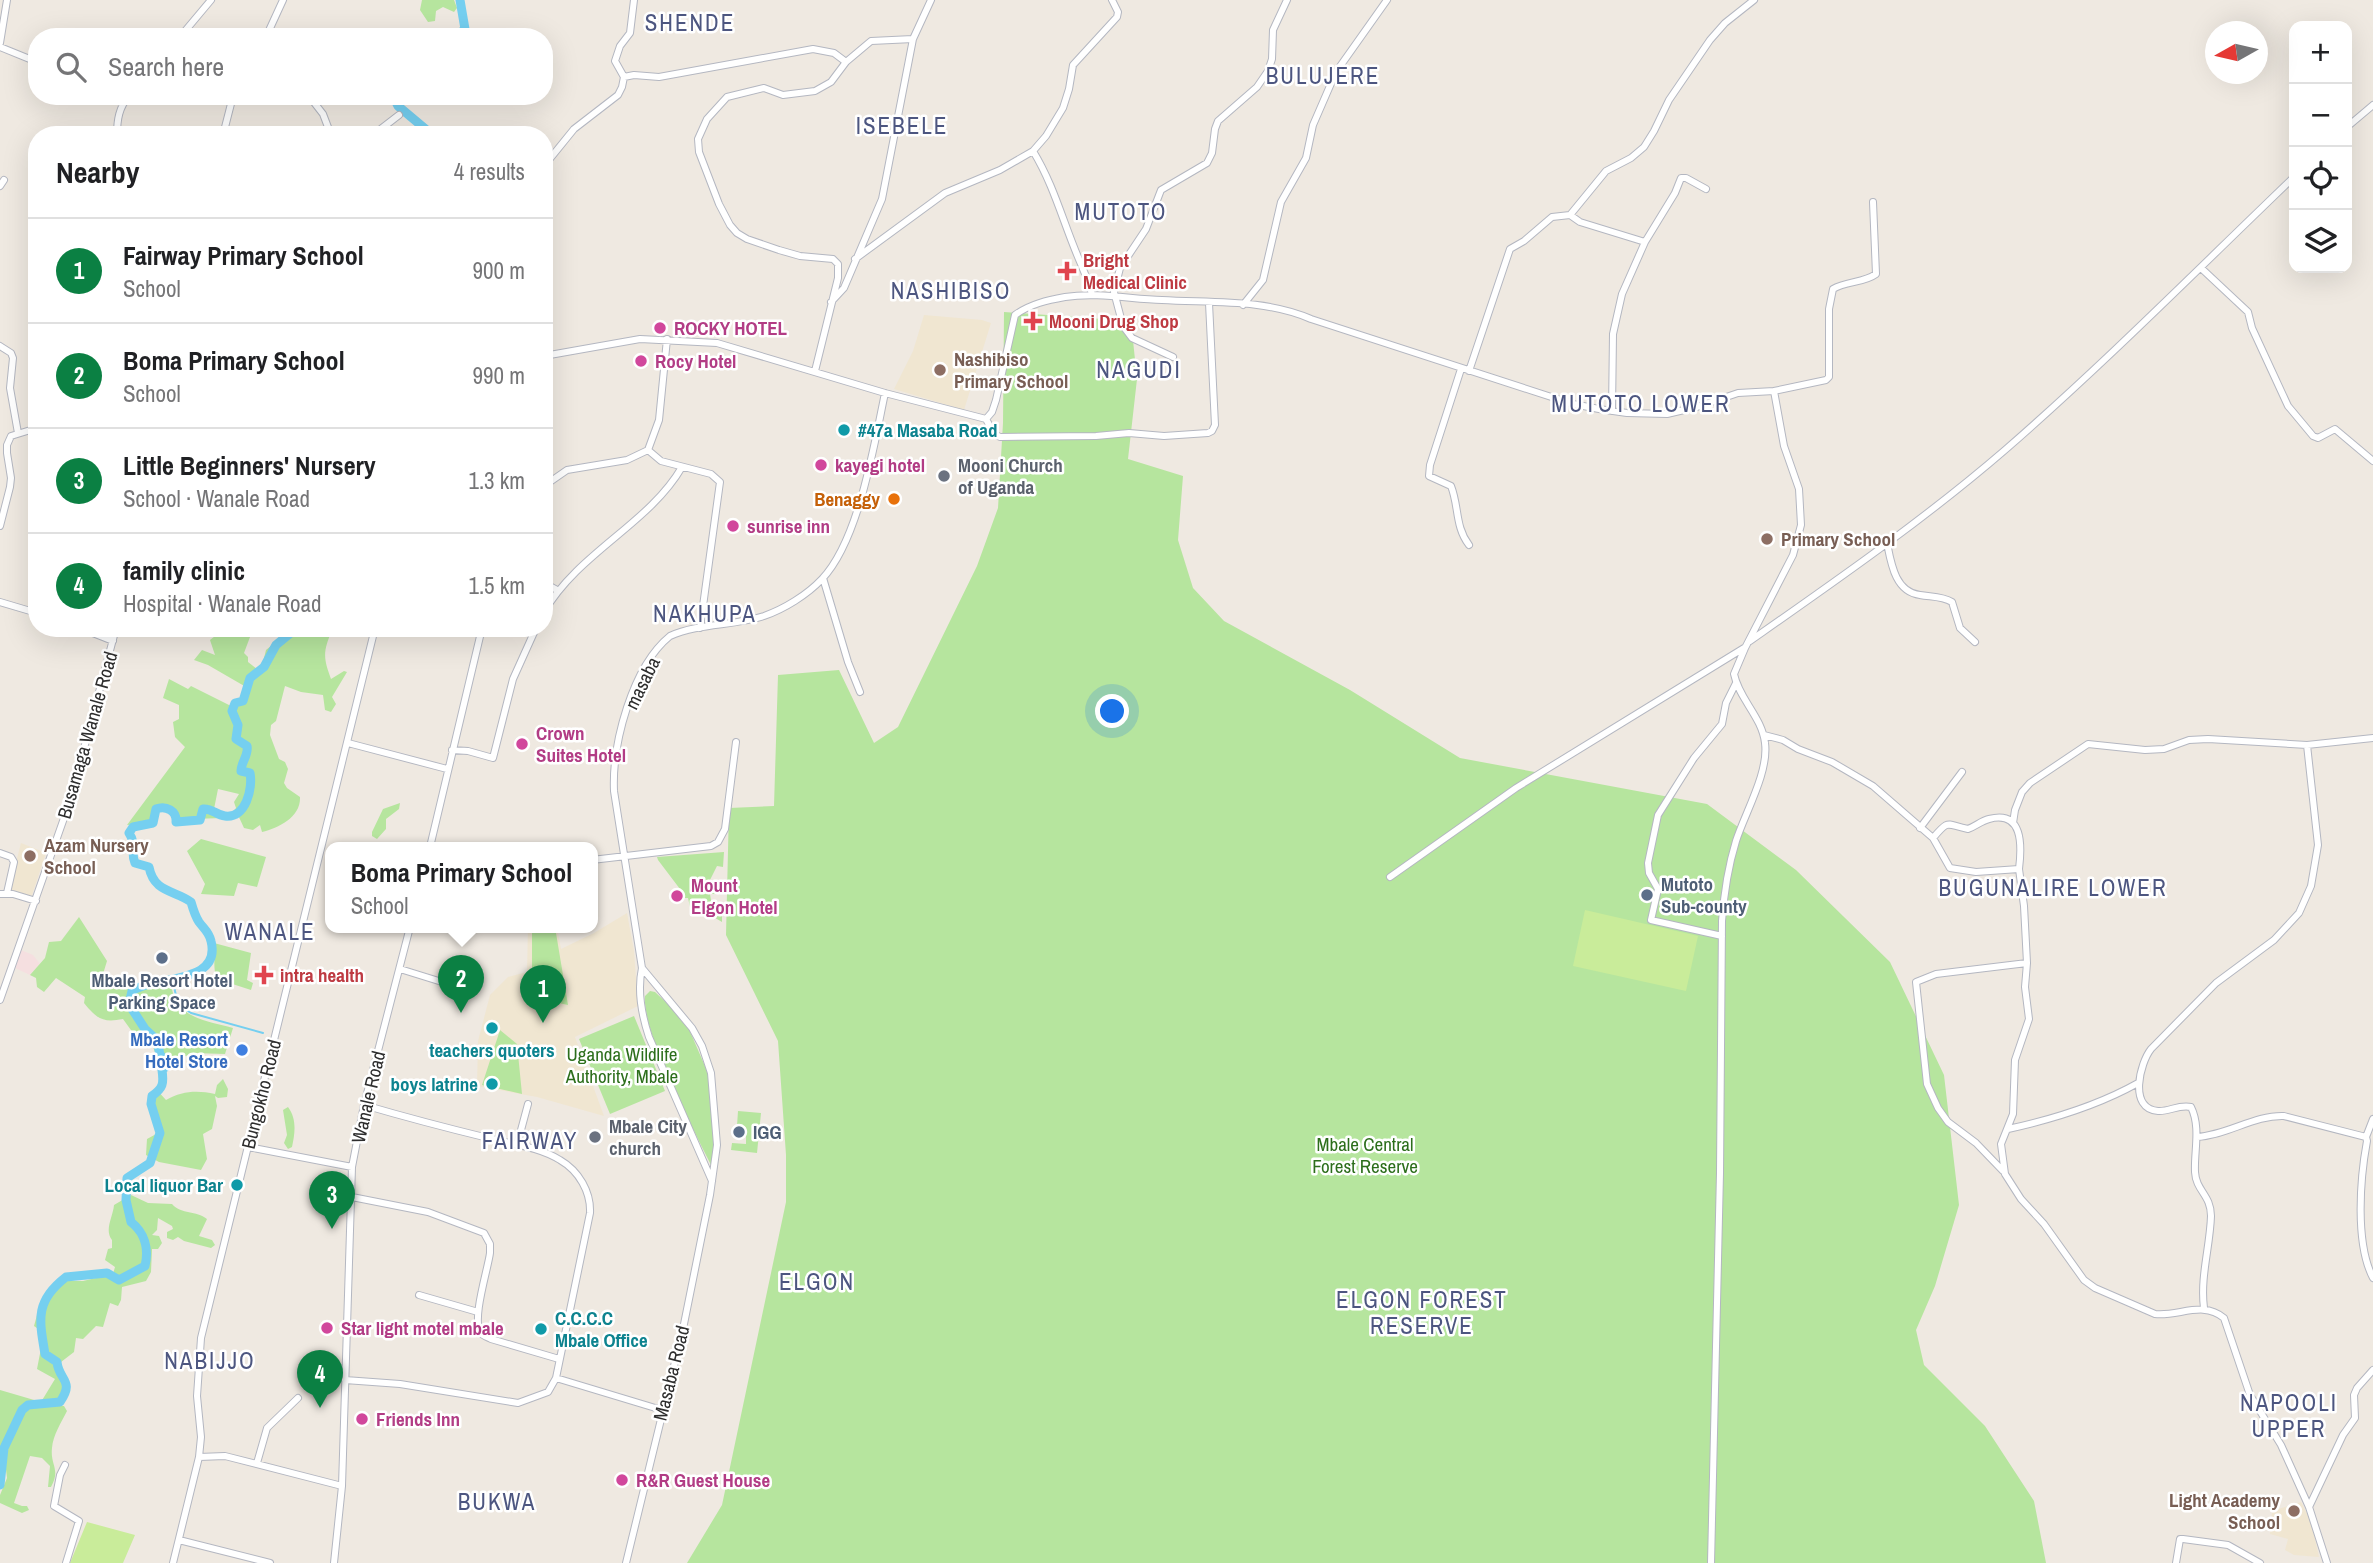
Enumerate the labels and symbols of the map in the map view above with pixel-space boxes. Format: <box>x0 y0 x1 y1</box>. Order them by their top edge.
district label: SHENDE <box>645 7 735 38</box>
north arrow <box>2205 21 2268 84</box>
district label: BULUJERE <box>1266 60 1380 91</box>
district label: ISEBELE <box>856 110 948 141</box>
district label: MUTOTO <box>1074 196 1168 227</box>
place label: Bright Medical Clinic <box>1083 247 1187 295</box>
marker: Bright Medical Clinic <box>1057 261 1077 281</box>
district label: NASHIBISO <box>891 275 1011 306</box>
place label: Mooni Drug Shop <box>1049 308 1179 334</box>
marker: Mooni Drug Shop <box>1023 311 1043 331</box>
place label: ROCKY HOTEL <box>674 315 788 341</box>
marker: ROCKY HOTEL <box>652 320 668 336</box>
place label: Nashibiso Primary School <box>954 346 1068 394</box>
place label: Rocy Hotel <box>655 348 736 374</box>
marker: Rocy Hotel <box>633 353 649 369</box>
district label: NAGUDI <box>1096 354 1182 385</box>
marker: Nashibiso Primary School <box>932 362 948 378</box>
district label: MUTOTO LOWER <box>1551 388 1731 419</box>
place label: #47a Masaba Road <box>858 417 997 443</box>
marker: #47a Masaba Road <box>836 422 852 438</box>
place label: kayegi hotel <box>835 452 925 478</box>
place label: Mooni Church of Uganda <box>958 452 1063 500</box>
marker: kayegi hotel <box>813 457 829 473</box>
marker: Mooni Church of Uganda <box>936 468 952 484</box>
place label: Benaggy <box>814 486 880 512</box>
marker: Benaggy <box>886 491 902 507</box>
place label: sunrise inn <box>747 513 830 539</box>
marker: sunrise inn <box>725 518 741 534</box>
place label: Primary School <box>1781 526 1895 552</box>
marker: Primary School <box>1759 531 1775 547</box>
district label: NAKHUPA <box>653 598 757 629</box>
street label: Busamaga Wanale Road <box>51 648 123 822</box>
street label: masaba <box>618 652 666 714</box>
your location <box>1095 694 1129 728</box>
place label: Crown Suites Hotel <box>536 720 626 768</box>
marker: Crown Suites Hotel <box>514 736 530 752</box>
place label: Azam Nursery School <box>44 832 149 880</box>
marker: Azam Nursery School <box>22 848 38 864</box>
place label: Mutoto Sub-county <box>1661 871 1747 919</box>
place label: Mount Elgon Hotel <box>691 872 778 920</box>
district label: BUGUNALIRE LOWER <box>1938 872 2168 903</box>
marker: Mutoto Sub-county <box>1639 887 1655 903</box>
marker: Mount Elgon Hotel <box>669 888 685 904</box>
district label: WANALE <box>225 916 315 947</box>
marker: Mbale Resort Hotel Parking Space <box>154 950 170 966</box>
pin: 2 <box>438 955 484 1013</box>
place label: intra health <box>280 962 364 988</box>
marker: intra health <box>254 965 274 985</box>
pin: 1 <box>520 965 566 1023</box>
place label: Mbale Resort Hotel Parking Space <box>91 967 233 1015</box>
marker: teachers quoters <box>484 1020 500 1036</box>
place label: Mbale Resort Hotel Store <box>130 1026 228 1074</box>
street label: Bungokho Road <box>235 1037 287 1151</box>
place label: teachers quoters <box>429 1037 555 1063</box>
park label: Uganda Wildlife Authority, Mbale <box>565 1041 678 1089</box>
marker: Mbale Resort Hotel Store <box>234 1042 250 1058</box>
street label: Wanale Road <box>345 1048 391 1146</box>
place label: boys latrine <box>391 1071 478 1097</box>
marker: boys latrine <box>484 1076 500 1092</box>
place label: Mbale City church <box>609 1113 687 1161</box>
place label: IGG <box>753 1119 782 1145</box>
marker: IGG <box>731 1124 747 1140</box>
district label: FAIRWAY <box>482 1125 578 1156</box>
marker: Mbale City church <box>587 1129 603 1145</box>
park label: Mbale Central Forest Reserve <box>1312 1131 1418 1179</box>
pin: 3 <box>309 1171 355 1229</box>
place label: Local liquor Bar <box>104 1172 223 1198</box>
marker: Local liquor Bar <box>229 1177 245 1193</box>
district label: ELGON <box>779 1266 855 1297</box>
district label: ELGON FOREST RESERVE <box>1336 1284 1508 1341</box>
place label: C.C.C.C Mbale Office <box>555 1305 648 1353</box>
place label: Star light motel mbale <box>341 1315 504 1341</box>
marker: Star light motel mbale <box>319 1320 335 1336</box>
marker: C.C.C.C Mbale Office <box>533 1321 549 1337</box>
street label: Masaba Road <box>647 1323 695 1423</box>
district label: NABIJJO <box>164 1345 256 1376</box>
pin: 4 <box>297 1350 343 1408</box>
district label: NAPOOLI UPPER <box>2240 1387 2338 1444</box>
place label: Friends Inn <box>376 1406 460 1432</box>
marker: Friends Inn <box>354 1411 370 1427</box>
place label: R&R Guest House <box>636 1467 771 1493</box>
marker: R&R Guest House <box>614 1472 630 1488</box>
district label: BUKWA <box>458 1486 536 1517</box>
place label: Light Academy School <box>2169 1487 2280 1535</box>
marker: Light Academy School <box>2286 1503 2302 1519</box>

